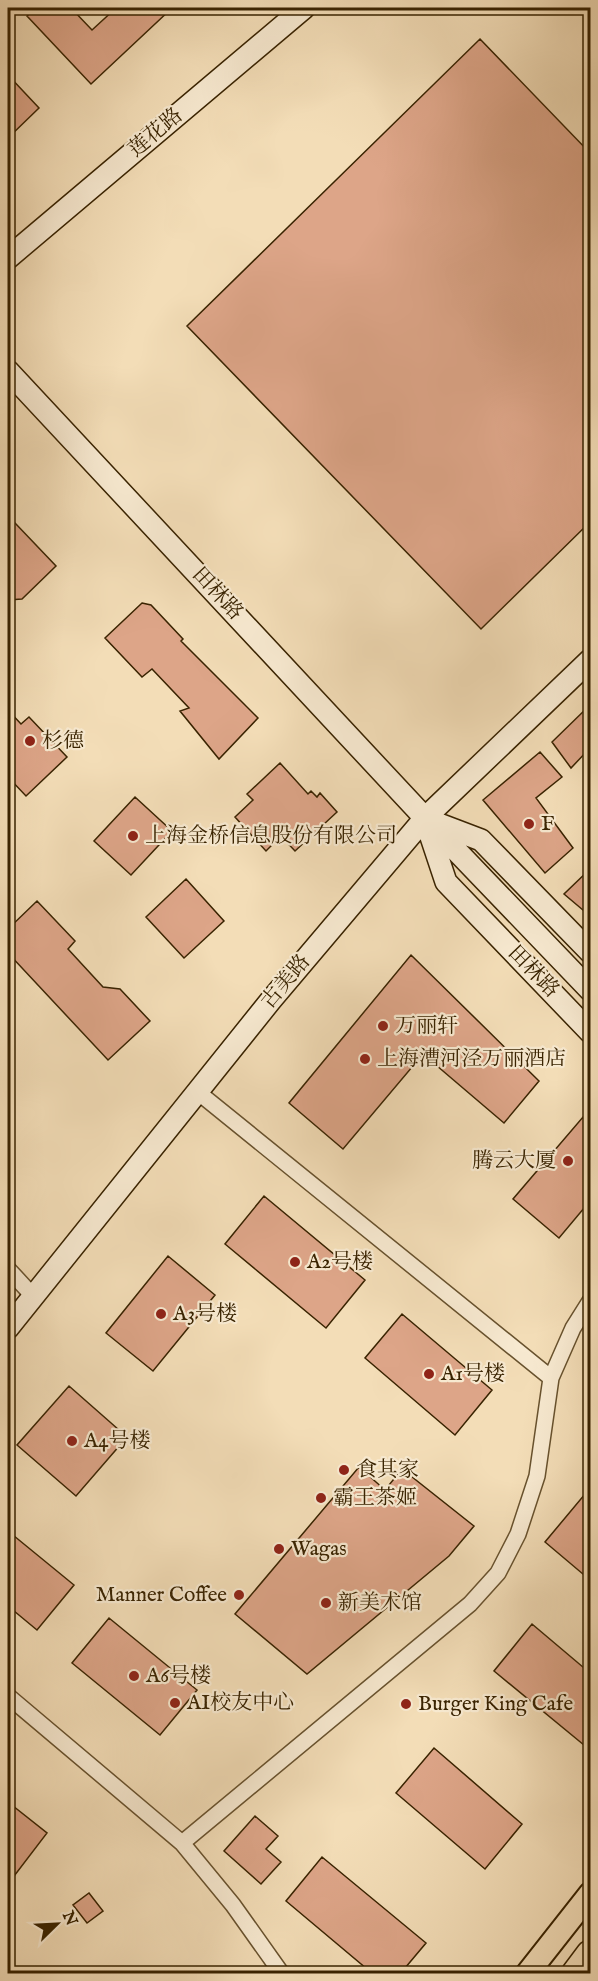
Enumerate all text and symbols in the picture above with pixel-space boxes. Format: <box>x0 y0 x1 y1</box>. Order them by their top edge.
street label: 莲花路 <box>123 102 189 164</box>
street label: 田林路 <box>186 562 248 626</box>
place label: 杉德 <box>42 728 84 755</box>
marker: 杉德 <box>23 734 37 748</box>
place label: F <box>541 811 554 838</box>
marker: F <box>522 817 536 831</box>
place label: 上海金桥信息股份有限公司 <box>145 823 397 850</box>
marker: 上海金桥信息股份有限公司 <box>126 829 140 843</box>
street label: 田林路 <box>501 940 565 1004</box>
street label: 古美路 <box>255 949 317 1015</box>
place label: 万丽轩 <box>395 1013 458 1040</box>
marker: 万丽轩 <box>376 1019 390 1033</box>
place label: 上海漕河泾万丽酒店 <box>377 1046 566 1073</box>
marker: 上海漕河泾万丽酒店 <box>358 1052 372 1066</box>
place label: 腾云大厦 <box>472 1148 556 1175</box>
marker: 腾云大厦 <box>561 1154 575 1168</box>
place label: A2号楼 <box>306 1249 373 1276</box>
marker: A2号楼 <box>288 1255 302 1269</box>
place label: A3号楼 <box>172 1301 237 1328</box>
marker: A3号楼 <box>154 1307 168 1321</box>
place label: A1号楼 <box>440 1361 505 1388</box>
marker: A1号楼 <box>422 1367 436 1381</box>
place label: A4号楼 <box>83 1428 151 1455</box>
marker: A4号楼 <box>65 1434 79 1448</box>
place label: 食其家 <box>356 1457 419 1484</box>
marker: 食其家 <box>337 1463 351 1477</box>
place label: 霸王茶姬 <box>333 1485 417 1512</box>
marker: 霸王茶姬 <box>314 1491 328 1505</box>
place label: Wagas <box>291 1536 347 1563</box>
marker: Wagas <box>272 1542 286 1556</box>
place label: Manner Coffee <box>96 1582 227 1609</box>
marker: Manner Coffee <box>232 1588 246 1602</box>
place label: 新美术馆 <box>338 1590 422 1617</box>
marker: 新美术馆 <box>319 1596 333 1610</box>
place label: A6号楼 <box>145 1663 211 1690</box>
marker: A6号楼 <box>127 1669 141 1683</box>
place label: AI校友中心 <box>186 1690 294 1717</box>
place label: Burger King Cafe <box>418 1691 573 1718</box>
marker: AI校友中心 <box>168 1696 182 1710</box>
marker: Burger King Cafe <box>399 1697 413 1711</box>
north arrow <box>27 1894 87 1954</box>
text: N <box>57 1907 81 1929</box>

